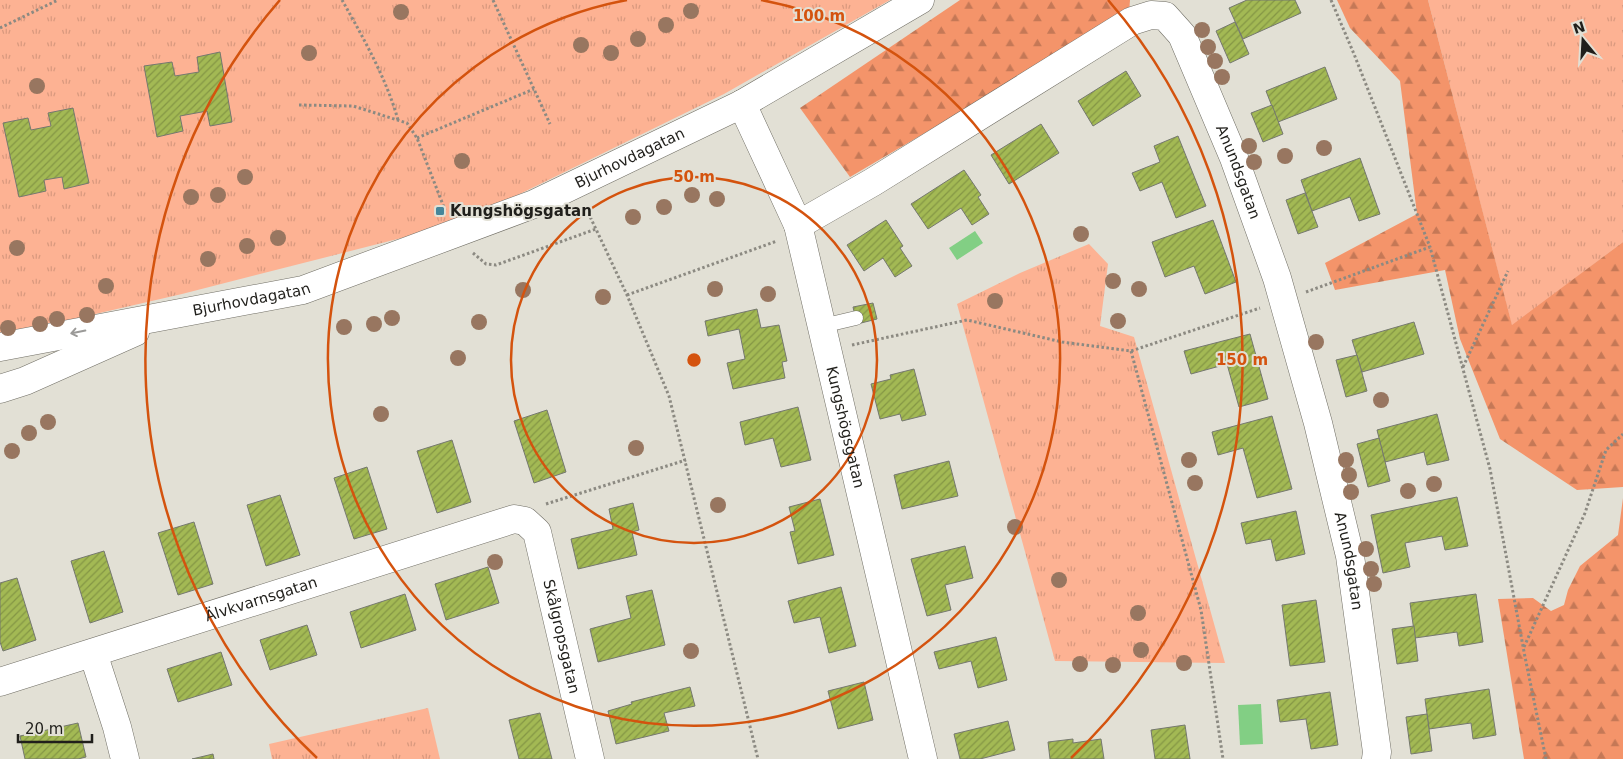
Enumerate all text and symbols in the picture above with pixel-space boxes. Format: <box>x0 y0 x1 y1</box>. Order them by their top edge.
text: 100 m <box>793 7 845 25</box>
north arrow <box>1558 15 1608 65</box>
text: N <box>1571 18 1587 37</box>
street label: Anundsgatan <box>1212 122 1264 222</box>
street label: Bjurhovdagatan <box>572 124 687 192</box>
text: 50 m <box>673 168 715 186</box>
place label: Kungshögsgatan <box>450 202 592 220</box>
marker: Kungshögsgatan <box>434 205 446 217</box>
street label: Bjurhovdagatan <box>191 279 313 320</box>
one-way arrow <box>71 328 87 338</box>
centre of rings <box>685 351 703 369</box>
text: 150 m <box>1216 351 1268 369</box>
street label: Kungshögsgatan <box>822 364 868 490</box>
street label: Anundsgatan <box>1331 510 1366 611</box>
street label: Älvkvarnsgatan <box>203 573 320 625</box>
street label: Skålgropsgatan <box>539 578 583 695</box>
scale bar <box>18 712 91 744</box>
text: 20 m <box>25 720 63 738</box>

